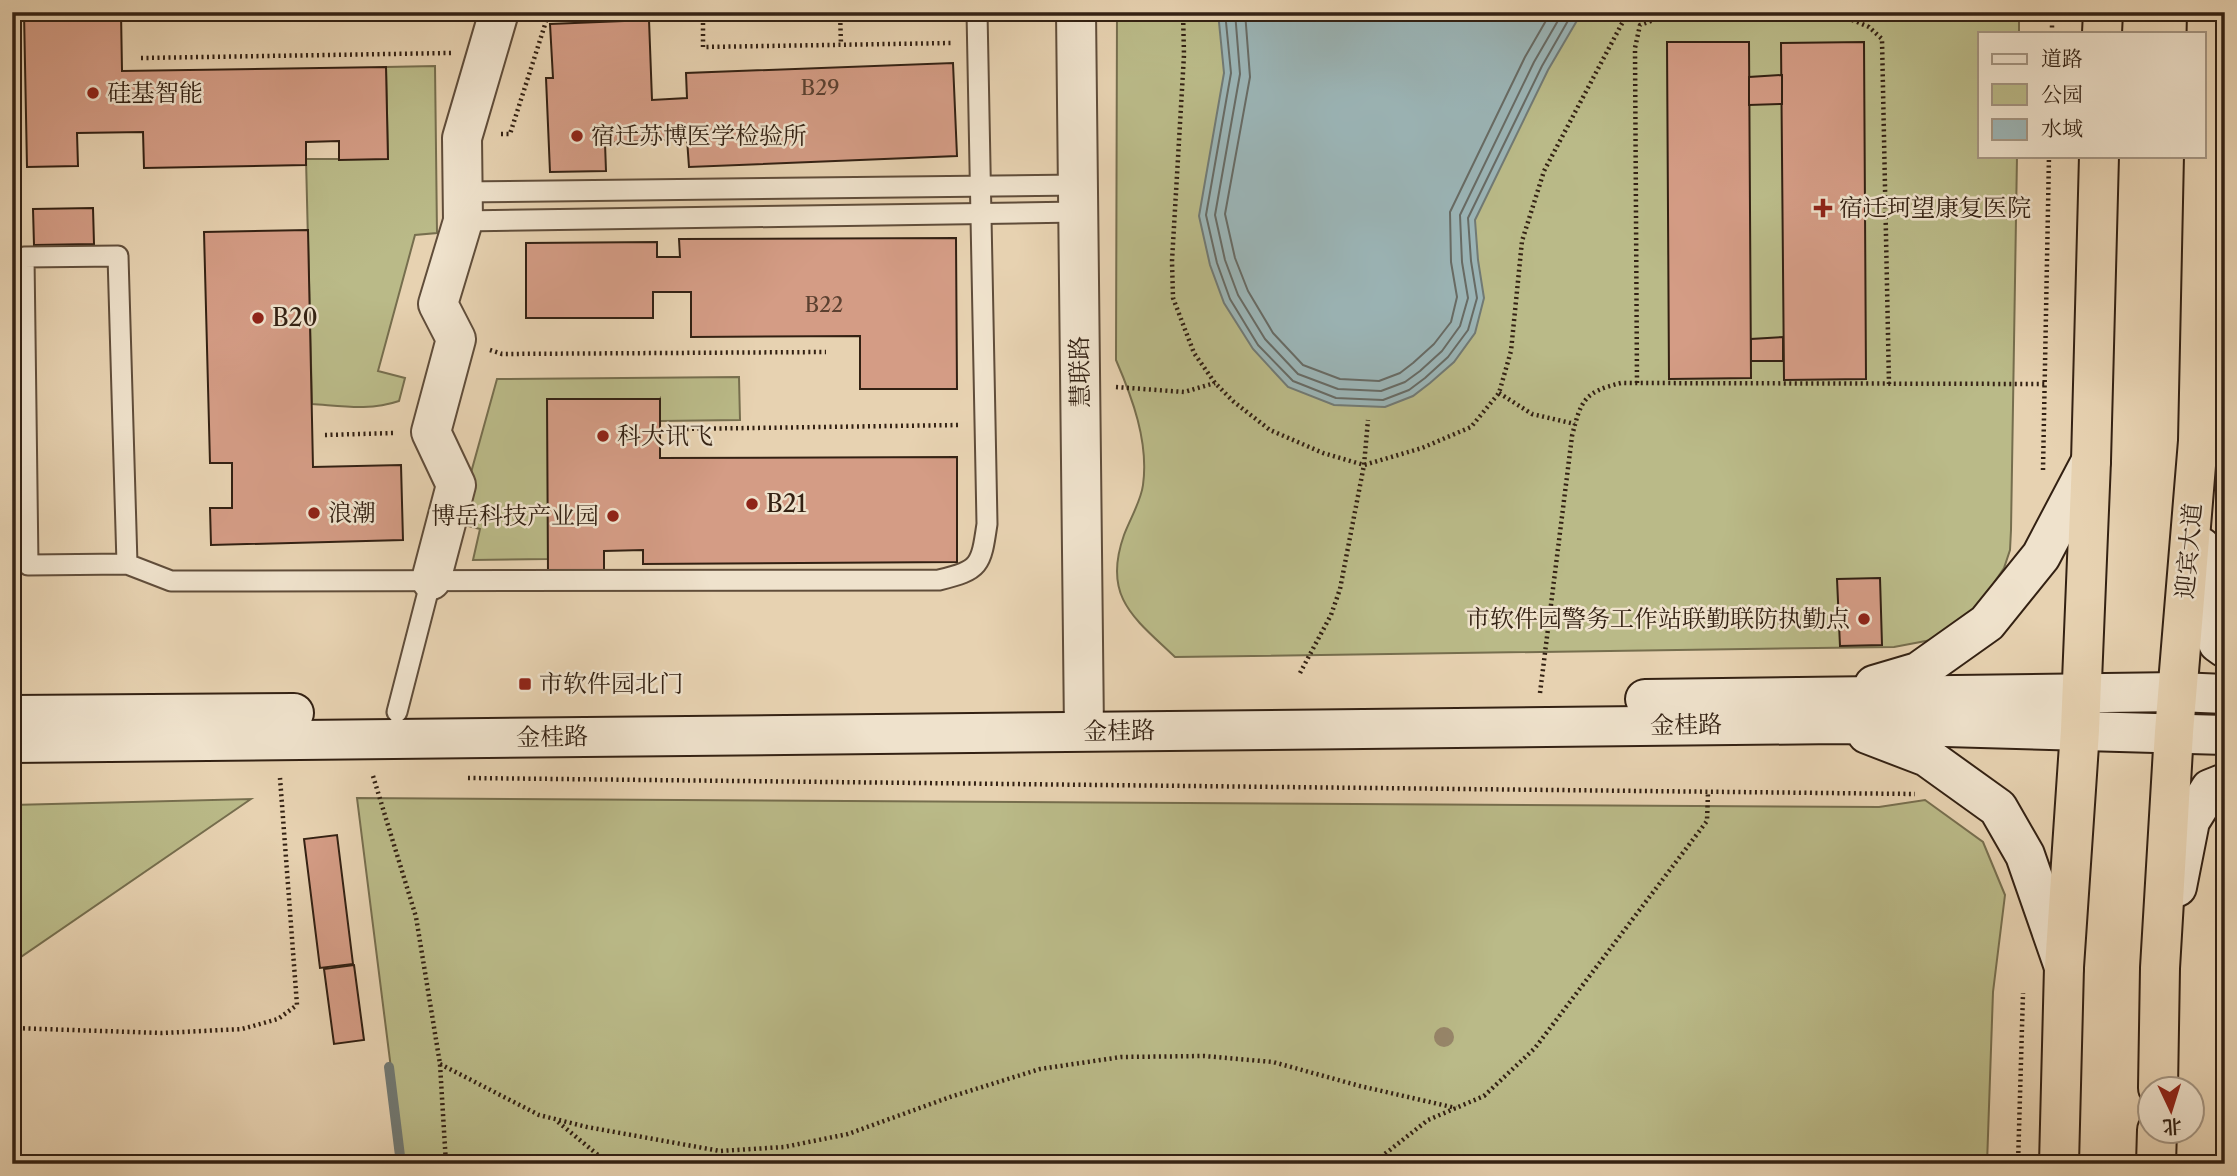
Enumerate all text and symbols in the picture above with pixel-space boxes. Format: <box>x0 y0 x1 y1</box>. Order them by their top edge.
legend <box>1978 32 2206 158</box>
text: 道路 <box>2041 46 2083 71</box>
house number: B29 <box>800 75 840 100</box>
place label: 硅基智能 <box>107 78 203 107</box>
text: 公园 <box>2041 82 2083 107</box>
marker: 硅基智能 <box>85 85 101 101</box>
text: 水域 <box>2041 116 2083 141</box>
place label: 宿迁苏博医学检验所 <box>591 121 807 150</box>
marker: 宿迁苏博医学检验所 <box>569 128 585 144</box>
place label: 宿迁珂望康复医院 <box>1839 193 2031 222</box>
marker: 宿迁珂望康复医院 <box>1813 198 1833 218</box>
house number: B22 <box>805 292 843 317</box>
place label: B20 <box>272 303 318 332</box>
marker: B20 <box>250 310 266 326</box>
street label: 慧联路 <box>1064 336 1095 408</box>
place label: 科大讯飞 <box>617 421 713 450</box>
marker: 科大讯飞 <box>595 428 611 444</box>
place label: B21 <box>766 489 807 518</box>
marker: B21 <box>744 496 760 512</box>
place label: 浪潮 <box>328 498 376 527</box>
place label: 博岳科技产业园 <box>431 501 599 530</box>
street label: 迎宾大道 <box>2170 502 2207 600</box>
marker: 浪潮 <box>306 505 322 521</box>
marker: 博岳科技产业园 <box>605 508 621 524</box>
place label: 市软件园警务工作站联勤联防执勤点 <box>1466 604 1850 633</box>
marker: 市软件园警务工作站联勤联防执勤点 <box>1856 611 1872 627</box>
place label: 市软件园北门 <box>539 669 683 698</box>
marker: 市软件园北门 <box>517 676 533 692</box>
street label: 金桂路 <box>1650 709 1722 740</box>
street label: 金桂路 <box>1083 715 1155 746</box>
street label: 金桂路 <box>516 721 588 752</box>
north arrow <box>2136 1074 2206 1144</box>
text: 北 <box>2162 1114 2182 1139</box>

